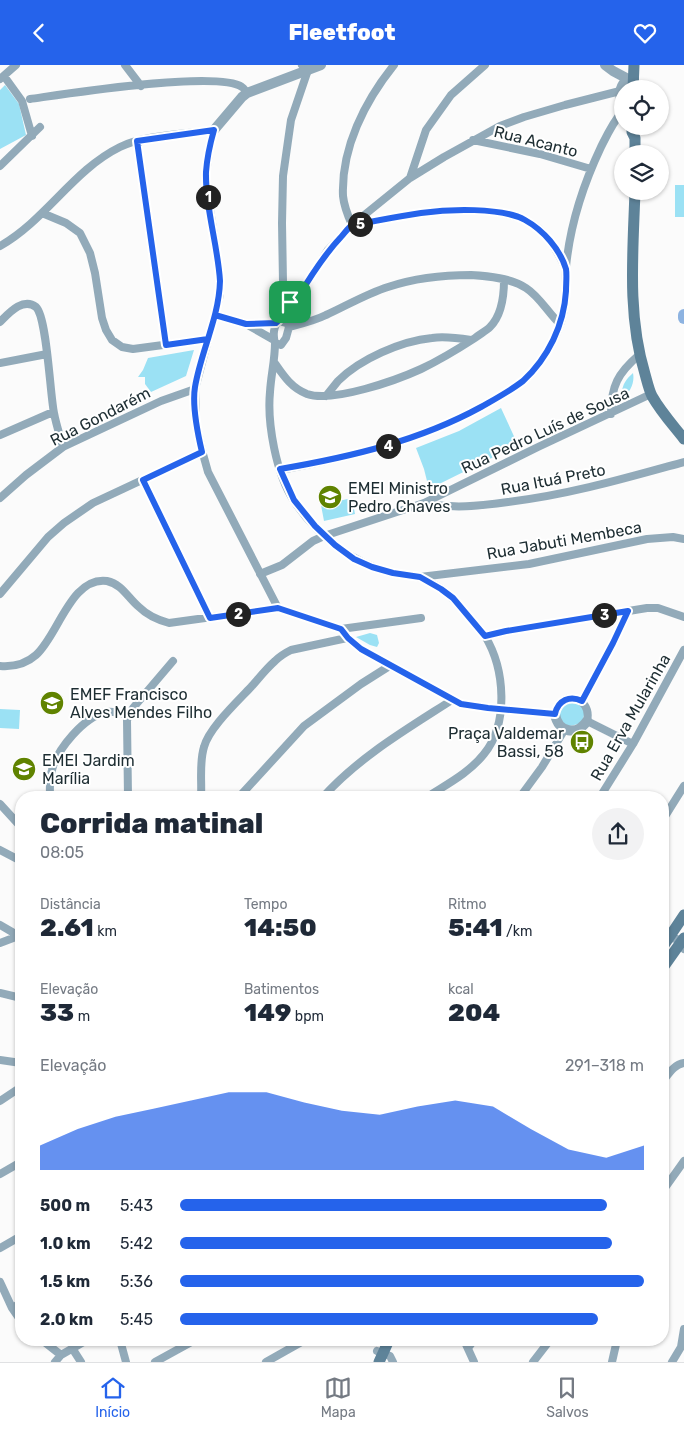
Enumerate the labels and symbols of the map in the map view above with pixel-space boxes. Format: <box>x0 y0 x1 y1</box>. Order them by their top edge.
street label: Rua Acanto <box>492 122 580 161</box>
pin: 1 <box>196 185 220 209</box>
pin: 5 <box>348 211 372 237</box>
pin <box>269 281 311 323</box>
street label: Rua Gondarém <box>47 383 154 450</box>
street label: Rua Pedro Luís de Sousa <box>458 383 632 478</box>
pin: 4 <box>376 433 400 459</box>
street label: Rua Ituá Preto <box>499 460 607 499</box>
place label: EMEI Ministro Pedro Chaves <box>348 479 450 516</box>
school or university icon: EMEI Ministro Pedro Chaves <box>317 484 343 510</box>
street label: Rua Jabuti Membeca <box>485 518 643 563</box>
pin: 2 <box>226 601 250 627</box>
pin: 3 <box>592 603 616 627</box>
street label: Rua Erva Mularinha <box>586 650 674 784</box>
place label: EMEF Francisco Alves Mendes Filho <box>70 685 212 722</box>
school or university icon: EMEF Francisco Alves Mendes Filho <box>39 690 65 716</box>
place label: Praça Valdemar Bassi, 58 <box>448 724 564 761</box>
bus stop icon: Praça Valdemar Bassi, 58 <box>569 729 595 755</box>
place label: EMEI Jardim Marília <box>42 751 135 788</box>
school or university icon: EMEI Jardim Marília <box>11 756 37 782</box>

